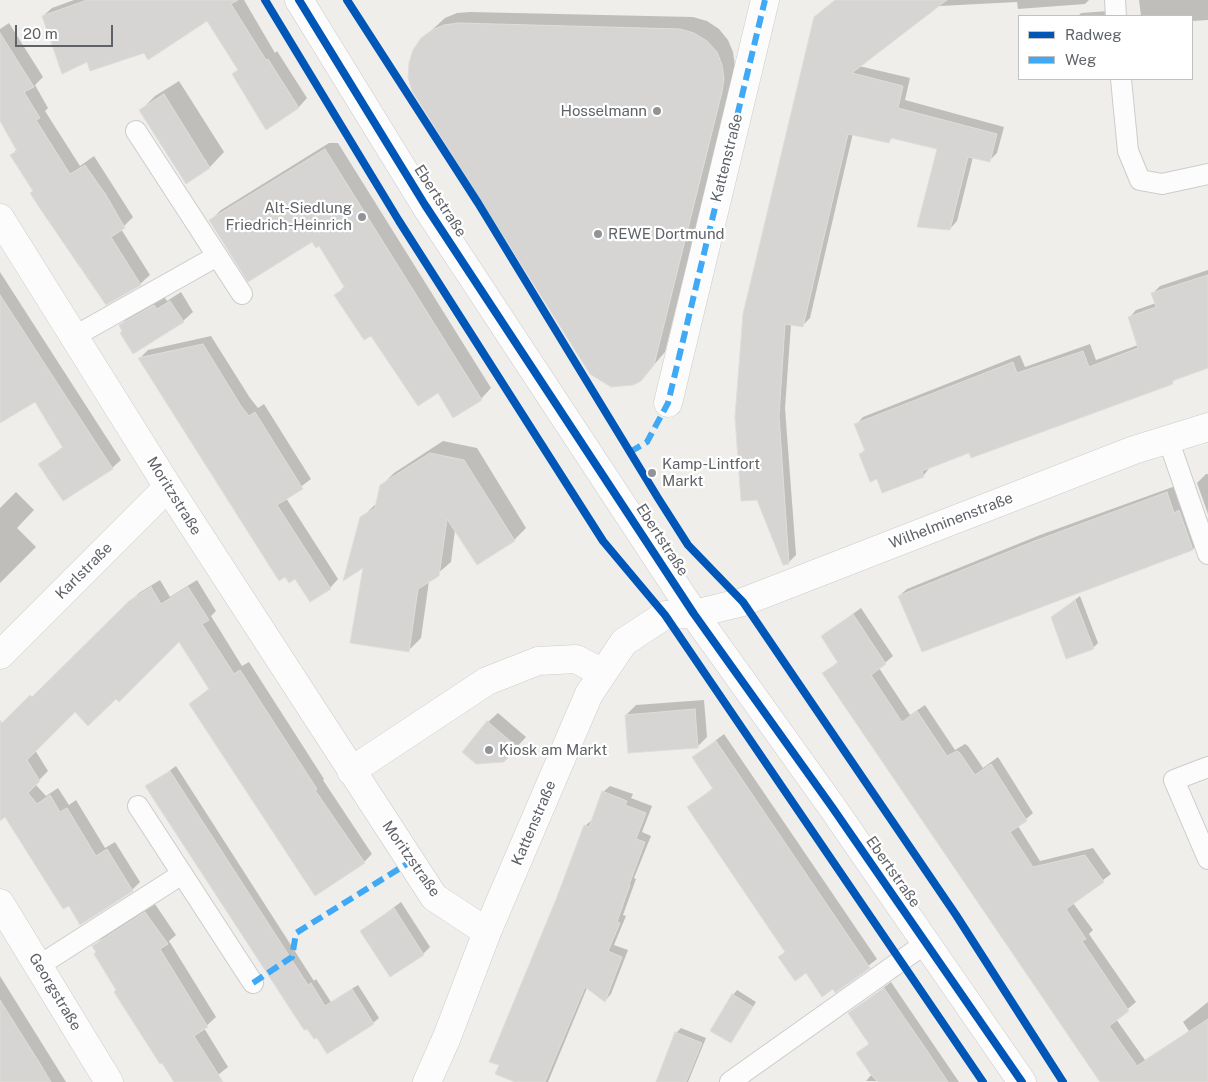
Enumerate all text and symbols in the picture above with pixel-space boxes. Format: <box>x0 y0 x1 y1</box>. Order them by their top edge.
scale bar <box>18 15 115 47</box>
legend <box>1018 15 1193 80</box>
text: 20 m <box>23 25 58 42</box>
text: Radweg <box>1065 26 1122 43</box>
text: Weg <box>1065 51 1096 68</box>
place label: Hosselmann <box>561 102 647 120</box>
marker: Hosselmann <box>651 105 663 117</box>
street label: Kattenstraße <box>707 112 747 204</box>
street label: Ebertstraße <box>410 162 470 240</box>
place label: Alt-Siedlung Friedrich-Heinrich <box>225 199 352 234</box>
marker: Alt-Siedlung Friedrich-Heinrich <box>356 211 368 223</box>
place label: REWE Dortmund <box>608 225 725 243</box>
marker: REWE Dortmund <box>592 228 604 240</box>
street label: Moritzstraße <box>143 454 205 538</box>
place label: Kamp-Lintfort Markt <box>662 455 760 490</box>
marker: Kamp-Lintfort Markt <box>646 467 658 479</box>
street label: Wilhelminenstraße <box>887 489 1015 553</box>
street label: Ebertstraße <box>632 501 692 579</box>
street label: Karlstraße <box>52 539 116 603</box>
place label: Kiosk am Markt <box>499 741 607 759</box>
marker: Kiosk am Markt <box>483 744 495 756</box>
street label: Kattenstraße <box>508 778 560 868</box>
street label: Moritzstraße <box>378 817 444 901</box>
street label: Ebertstraße <box>862 833 924 911</box>
street label: Georgstraße <box>25 950 85 1034</box>

